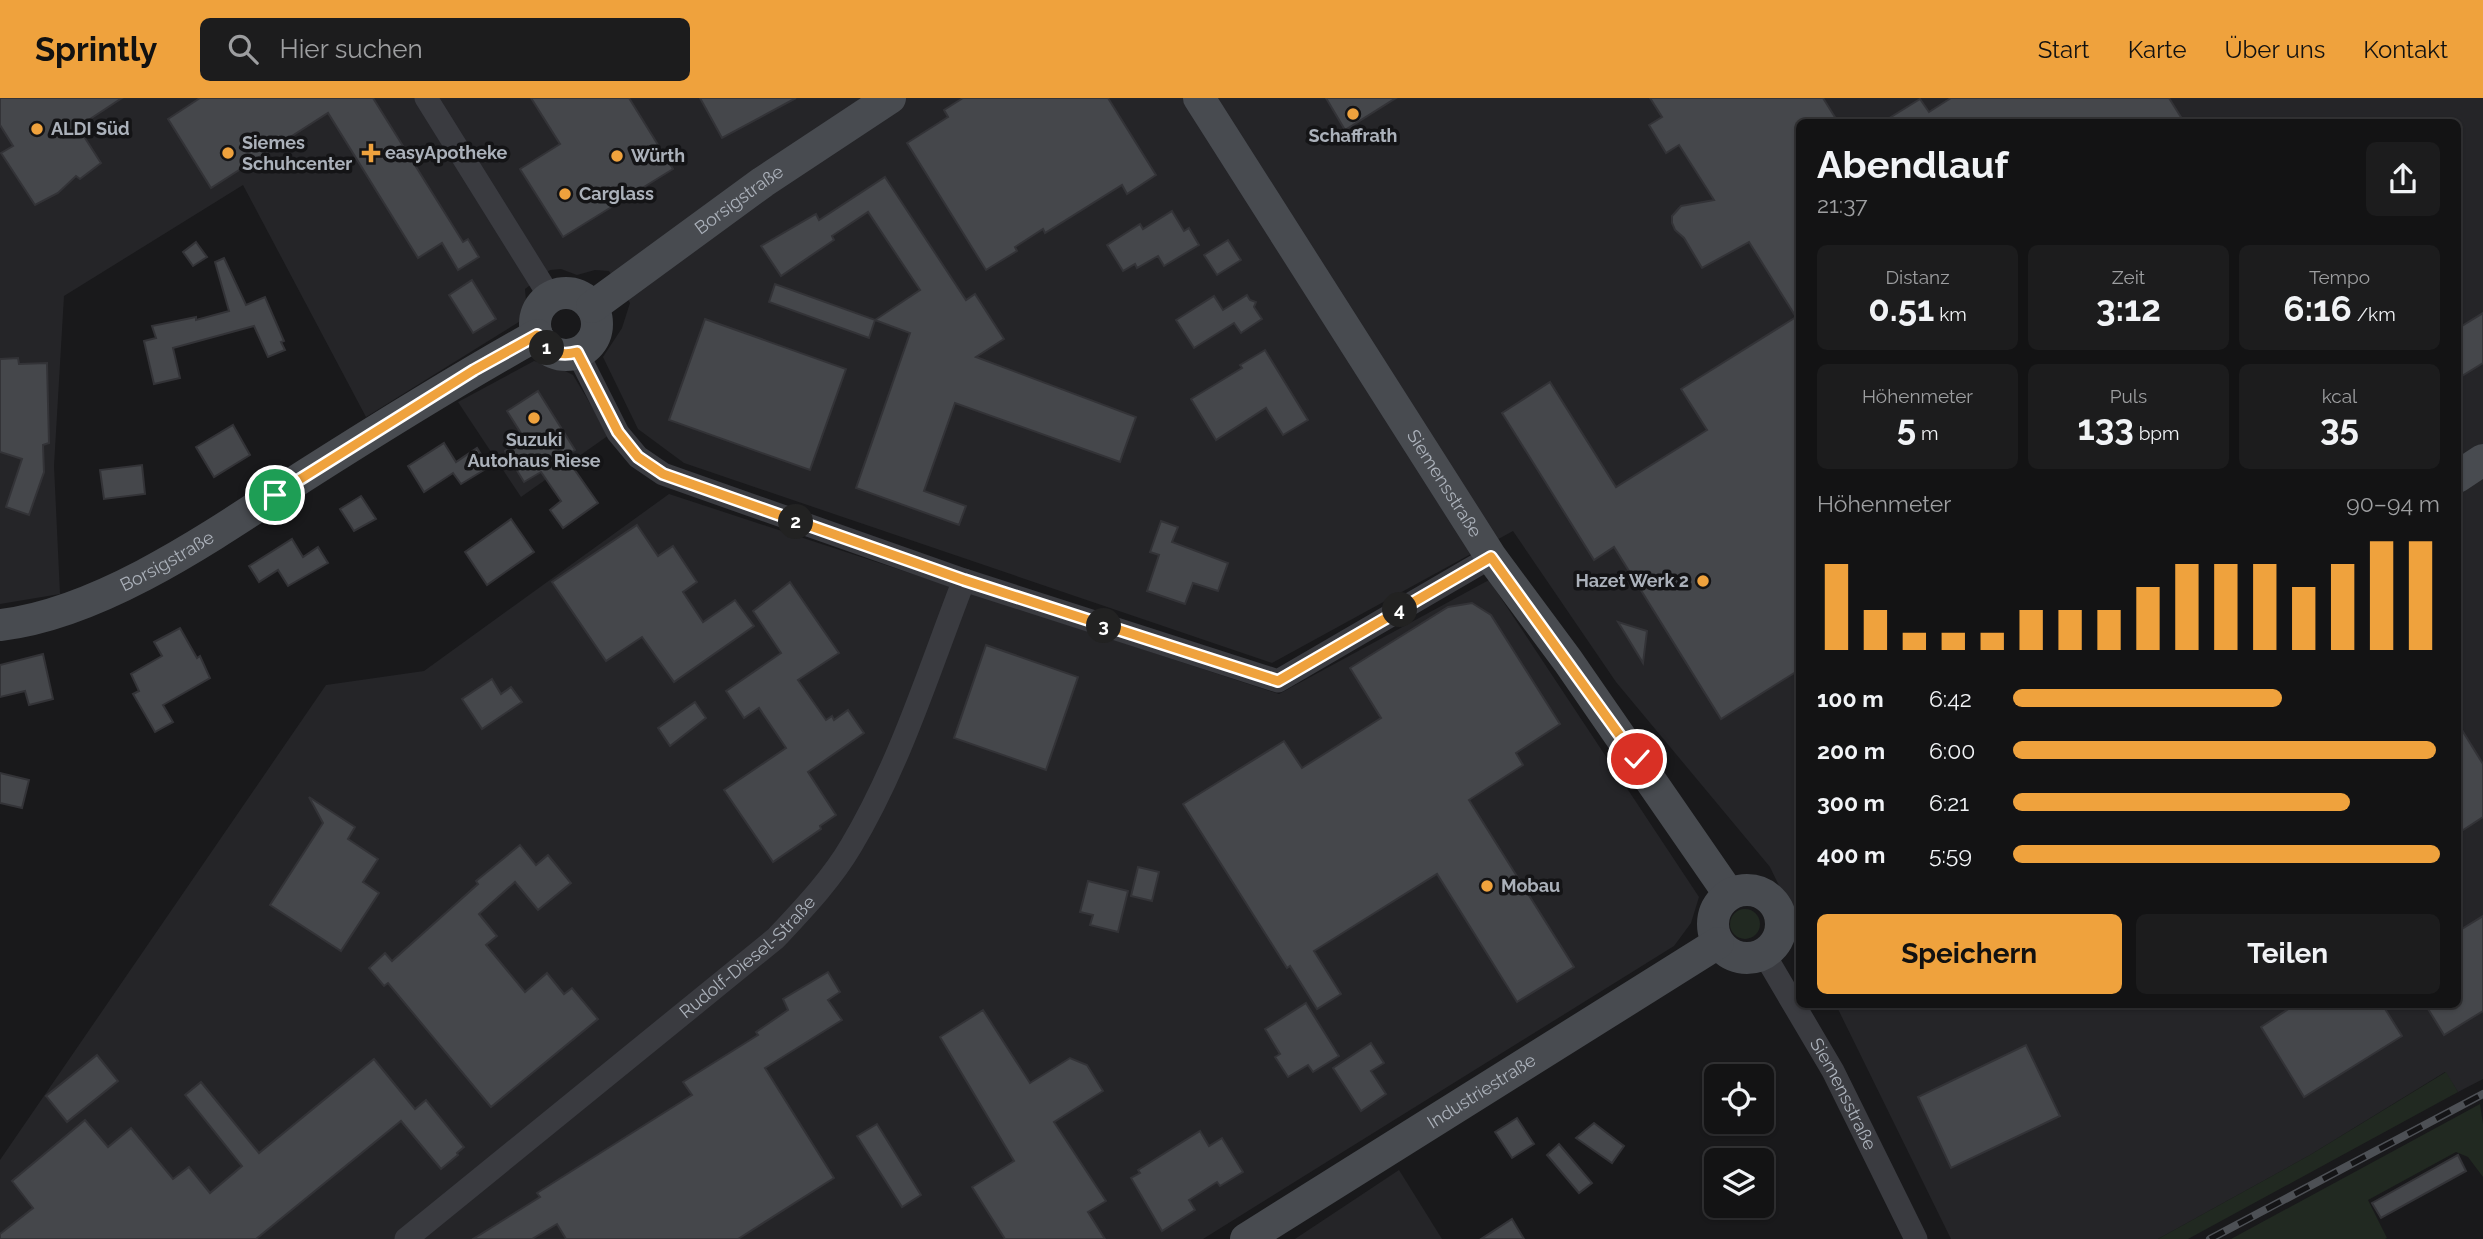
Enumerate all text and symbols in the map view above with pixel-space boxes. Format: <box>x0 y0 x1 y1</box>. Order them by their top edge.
search box <box>200 18 690 81</box>
text: Sprintly <box>35 30 158 69</box>
icon: search <box>224 30 262 68</box>
text: Hier suchen <box>280 34 423 64</box>
text: Start <box>2038 35 2090 64</box>
text: Karte <box>2128 35 2187 64</box>
text: Über uns <box>2225 35 2325 64</box>
text: Kontakt <box>2363 35 2448 64</box>
marker: Schaffrath <box>1345 106 1361 122</box>
place label: ALDI Süd <box>51 118 130 139</box>
marker: ALDI Süd <box>29 121 45 137</box>
place label: Schaffrath <box>1309 125 1397 146</box>
place label: Siemes Schuhcenter <box>242 132 352 174</box>
place label: easyApotheke <box>385 142 508 163</box>
text: Abendlauf <box>1817 142 2008 187</box>
button: share <box>2366 142 2440 216</box>
marker: Siemes Schuhcenter <box>220 145 236 161</box>
marker: easyApotheke <box>363 145 379 161</box>
place label: Würth <box>631 145 685 166</box>
marker: Würth <box>609 148 625 164</box>
street label: Borsigstraße <box>690 160 787 238</box>
place label: Carglass <box>579 183 654 204</box>
marker: Carglass <box>557 186 573 202</box>
text: 21:37 <box>1817 191 1868 218</box>
text: Distanz <box>1885 266 1950 288</box>
text: Zeit <box>2112 266 2145 288</box>
text: Tempo <box>2309 266 2370 288</box>
text: 0.51 <box>1868 288 1934 329</box>
text: 3:12 <box>2096 288 2161 329</box>
text: 6:16 <box>2283 288 2352 329</box>
text: km <box>1934 303 1967 325</box>
text: /km <box>2352 303 2396 325</box>
pin: 1 <box>530 330 564 366</box>
text: 1 <box>542 336 551 358</box>
text: Höhenmeter <box>1862 385 1973 407</box>
text: Puls <box>2110 385 2147 407</box>
text: kcal <box>2322 385 2357 407</box>
text: 5 <box>1897 407 1916 448</box>
text: 133 <box>2077 407 2134 448</box>
text: 35 <box>2320 407 2359 448</box>
marker: Suzuki Autohaus Riese <box>526 410 542 426</box>
text: m <box>1916 422 1938 444</box>
text: bpm <box>2134 422 2180 444</box>
street label: Siemensstraße <box>1403 426 1487 541</box>
place label: Suzuki Autohaus Riese <box>467 429 601 471</box>
pin <box>245 465 305 525</box>
icon: arrive <box>256 476 294 514</box>
text: Höhenmeter <box>1817 490 1951 517</box>
text: 90–94 m <box>2346 490 2440 517</box>
pin: 2 <box>778 504 814 540</box>
text: 2 <box>790 510 801 532</box>
street label: Borsigstraße <box>116 526 218 595</box>
place label: Hazet Werk 2 <box>1575 570 1689 591</box>
marker: Hazet Werk 2 <box>1695 573 1711 589</box>
pin: 4 <box>1382 592 1418 628</box>
text: 4 <box>1394 598 1405 620</box>
pin: 3 <box>1086 608 1122 644</box>
text: 3 <box>1098 614 1109 636</box>
text: 100 m <box>1817 685 1884 712</box>
text: 6:42 <box>1929 685 1972 712</box>
pin <box>1607 729 1667 789</box>
text: 200 m <box>1817 737 1885 764</box>
text: 6:00 <box>1929 737 1975 764</box>
icon: check <box>1618 740 1656 778</box>
text: 300 m <box>1817 789 1885 816</box>
text: 6:21 <box>1929 789 1969 816</box>
text: 400 m <box>1817 841 1885 868</box>
text: 5:59 <box>1929 841 1972 868</box>
place label: Mobau <box>1501 875 1560 896</box>
marker: Mobau <box>1479 878 1495 894</box>
street label: Rudolf-Diesel-Straße <box>675 891 820 1022</box>
button: Speichern <box>1817 914 2122 994</box>
button: Teilen <box>2136 914 2440 994</box>
street label: Siemensstraße <box>1806 1034 1881 1154</box>
street label: Industriestraße <box>1423 1049 1540 1133</box>
map controls <box>1704 1064 1774 1218</box>
button: locate <box>1704 1064 1774 1134</box>
button: layers <box>1704 1148 1774 1218</box>

